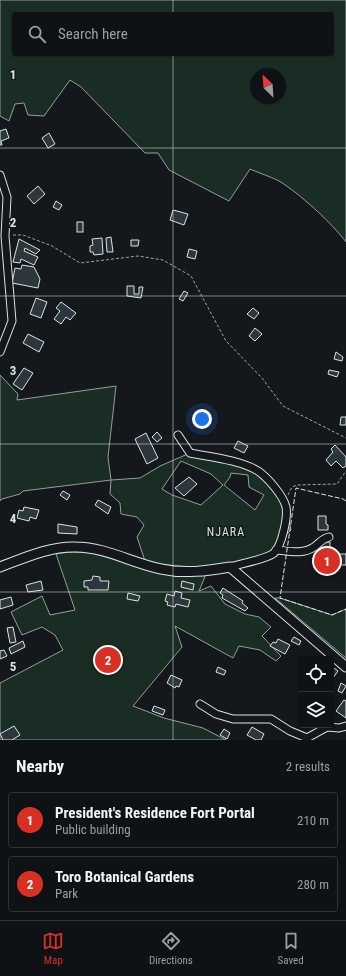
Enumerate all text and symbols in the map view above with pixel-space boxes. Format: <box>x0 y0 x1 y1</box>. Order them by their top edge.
search box <box>12 12 334 56</box>
icon: search <box>26 23 48 45</box>
text: Search here <box>58 25 128 43</box>
text: 1 <box>10 67 16 82</box>
north arrow <box>250 68 286 104</box>
text: 2 <box>10 215 17 230</box>
text: 3 <box>10 363 16 378</box>
your location <box>192 409 212 429</box>
text: 4 <box>10 511 17 526</box>
district label: NJARA <box>207 525 245 539</box>
pin: 1 <box>314 546 340 576</box>
pin: 2 <box>95 645 121 675</box>
map controls <box>298 656 334 728</box>
button: locate <box>298 656 334 692</box>
text: 5 <box>10 659 17 674</box>
button: layers <box>298 692 334 728</box>
text: Nearby <box>16 756 64 776</box>
text: 2 results <box>286 759 330 774</box>
text: President's Residence Fort Portal <box>55 804 255 822</box>
text: 1 <box>27 813 33 828</box>
text: 210 m <box>297 813 329 828</box>
text: Public building <box>55 822 131 837</box>
text: Toro Botanical Gardens <box>55 868 194 886</box>
text: 2 <box>27 877 33 892</box>
text: 280 m <box>297 877 329 892</box>
text: Park <box>55 886 78 901</box>
tab: Map <box>42 930 64 967</box>
tab: Directions <box>149 930 193 967</box>
tab: Saved <box>278 930 304 967</box>

